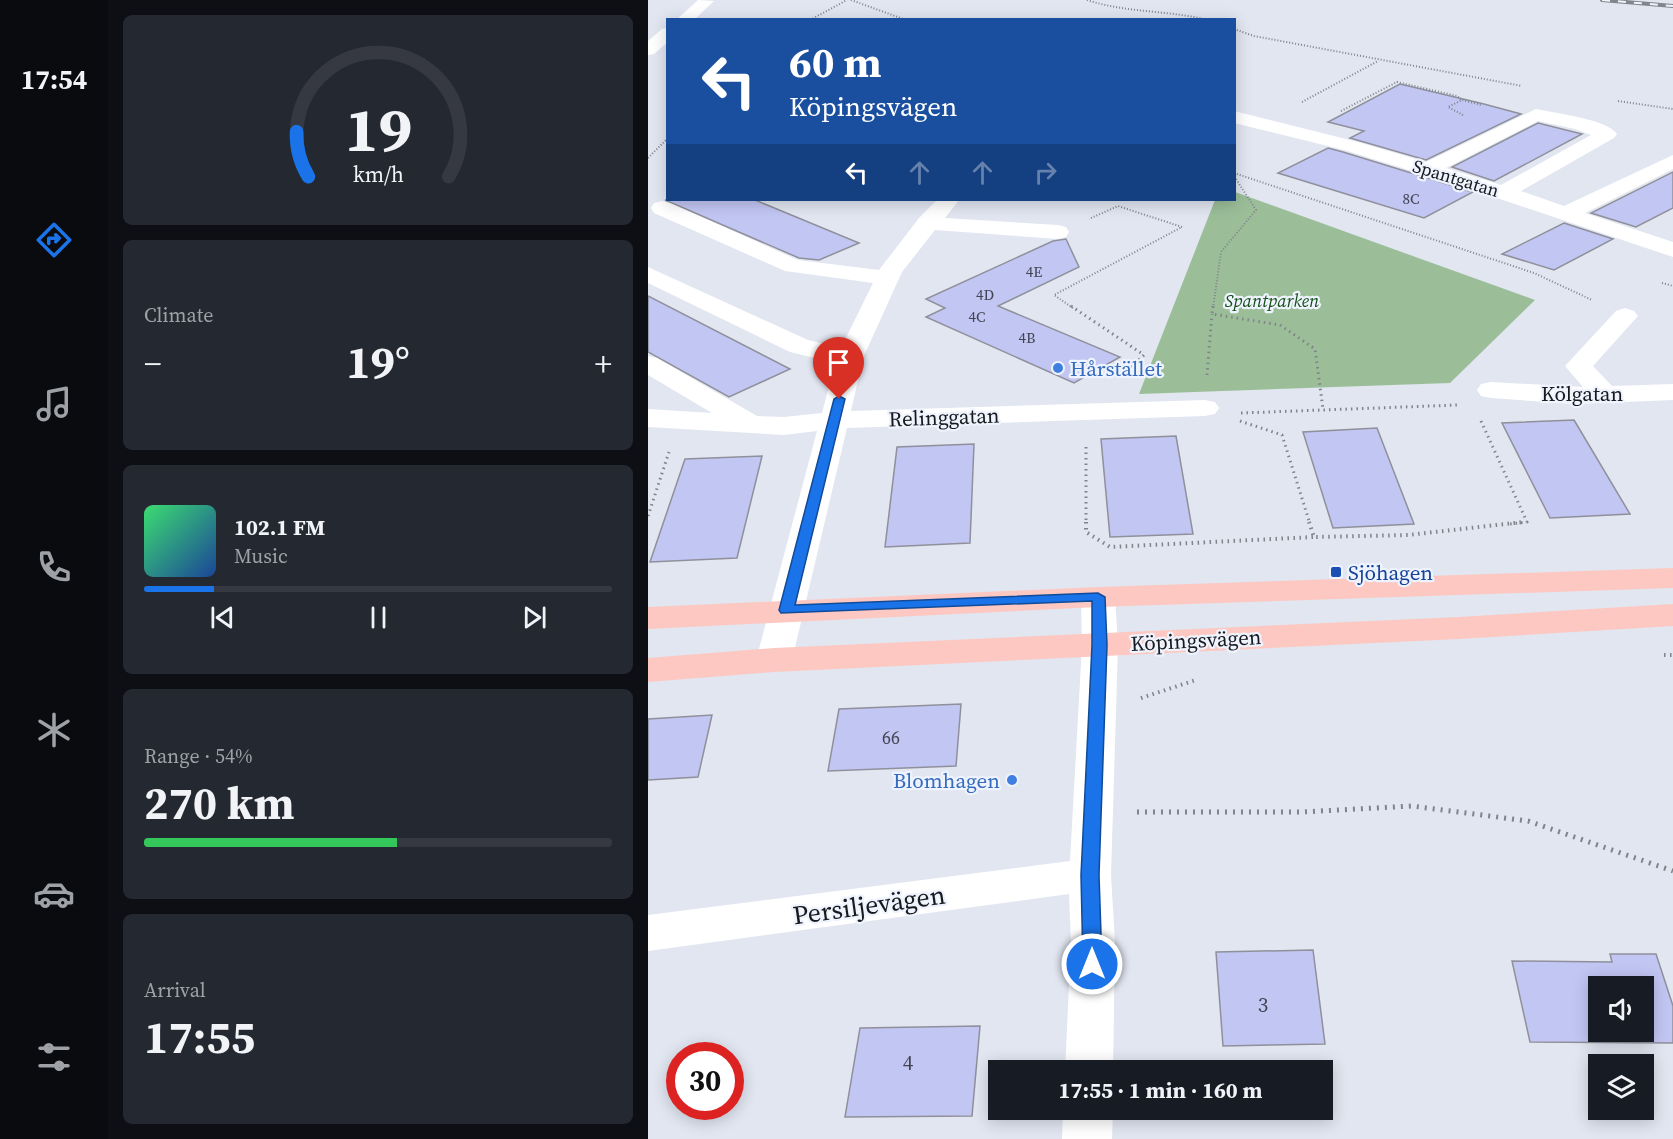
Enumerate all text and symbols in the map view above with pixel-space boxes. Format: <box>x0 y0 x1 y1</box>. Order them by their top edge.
text: 60 m <box>789 33 882 91</box>
icon: left <box>690 42 768 120</box>
text: 17:54 <box>21 61 87 98</box>
text: 19 <box>344 86 412 172</box>
text: Köpingsvägen <box>789 88 957 125</box>
street label: Spantgatan <box>1410 153 1502 203</box>
icon: left <box>840 156 873 189</box>
icon: ahead <box>903 156 936 189</box>
icon: ahead <box>966 156 999 189</box>
icon: right <box>1029 156 1062 189</box>
text: km/h <box>352 160 404 189</box>
house number: 8C <box>1403 188 1419 209</box>
icon: directions <box>33 219 75 261</box>
house number: 4E <box>1026 261 1042 282</box>
house number: 4D <box>976 284 994 305</box>
park label: Spantparken <box>1225 288 1319 313</box>
text: Climate <box>144 301 213 329</box>
house number: 4C <box>969 306 985 327</box>
house number: 4B <box>1019 327 1035 348</box>
text: 19° <box>346 331 410 393</box>
pin <box>813 337 864 399</box>
text: − <box>144 341 162 386</box>
text: + <box>594 341 612 386</box>
icon: arrive <box>822 346 855 379</box>
place label: Hårstället <box>1070 354 1162 383</box>
marker: Hårstället <box>1051 361 1065 375</box>
street label: Kölgatan <box>1541 379 1623 408</box>
icon: music <box>33 383 75 425</box>
street label: Relinggatan <box>888 401 1000 433</box>
text: 102.1 FM <box>234 512 325 542</box>
text: Music <box>234 542 288 570</box>
icon: phone <box>33 546 75 588</box>
place label: Sjöhagen <box>1348 558 1433 587</box>
marker: Sjöhagen <box>1329 565 1343 579</box>
icon: previous <box>206 601 239 634</box>
icon: pause <box>362 601 395 634</box>
icon: next <box>518 601 551 634</box>
street label: Köpingsvägen <box>1130 622 1262 658</box>
icon: climate <box>33 709 75 751</box>
house number: 66 <box>882 725 900 750</box>
text: Range · 54% <box>144 742 253 770</box>
place label: Blomhagen <box>893 766 1000 795</box>
text: 270 km <box>144 772 295 834</box>
marker: Blomhagen <box>1005 773 1019 787</box>
icon: car <box>33 873 75 915</box>
street label: Persiljevägen <box>790 876 948 934</box>
position arrow <box>1060 932 1124 996</box>
text: Arrival <box>144 976 206 1004</box>
map controls <box>1588 976 1654 1120</box>
button: sound <box>1588 976 1654 1042</box>
house number: 3 <box>1258 990 1268 1019</box>
text: 17:55 <box>144 1006 255 1068</box>
icon: filters <box>33 1036 75 1078</box>
speed limit sign: 30 <box>666 1042 744 1120</box>
house number: 4 <box>903 1048 914 1077</box>
button: layers <box>1588 1054 1654 1120</box>
text: 17:55 · 1 min · 160 m <box>1059 1075 1262 1105</box>

